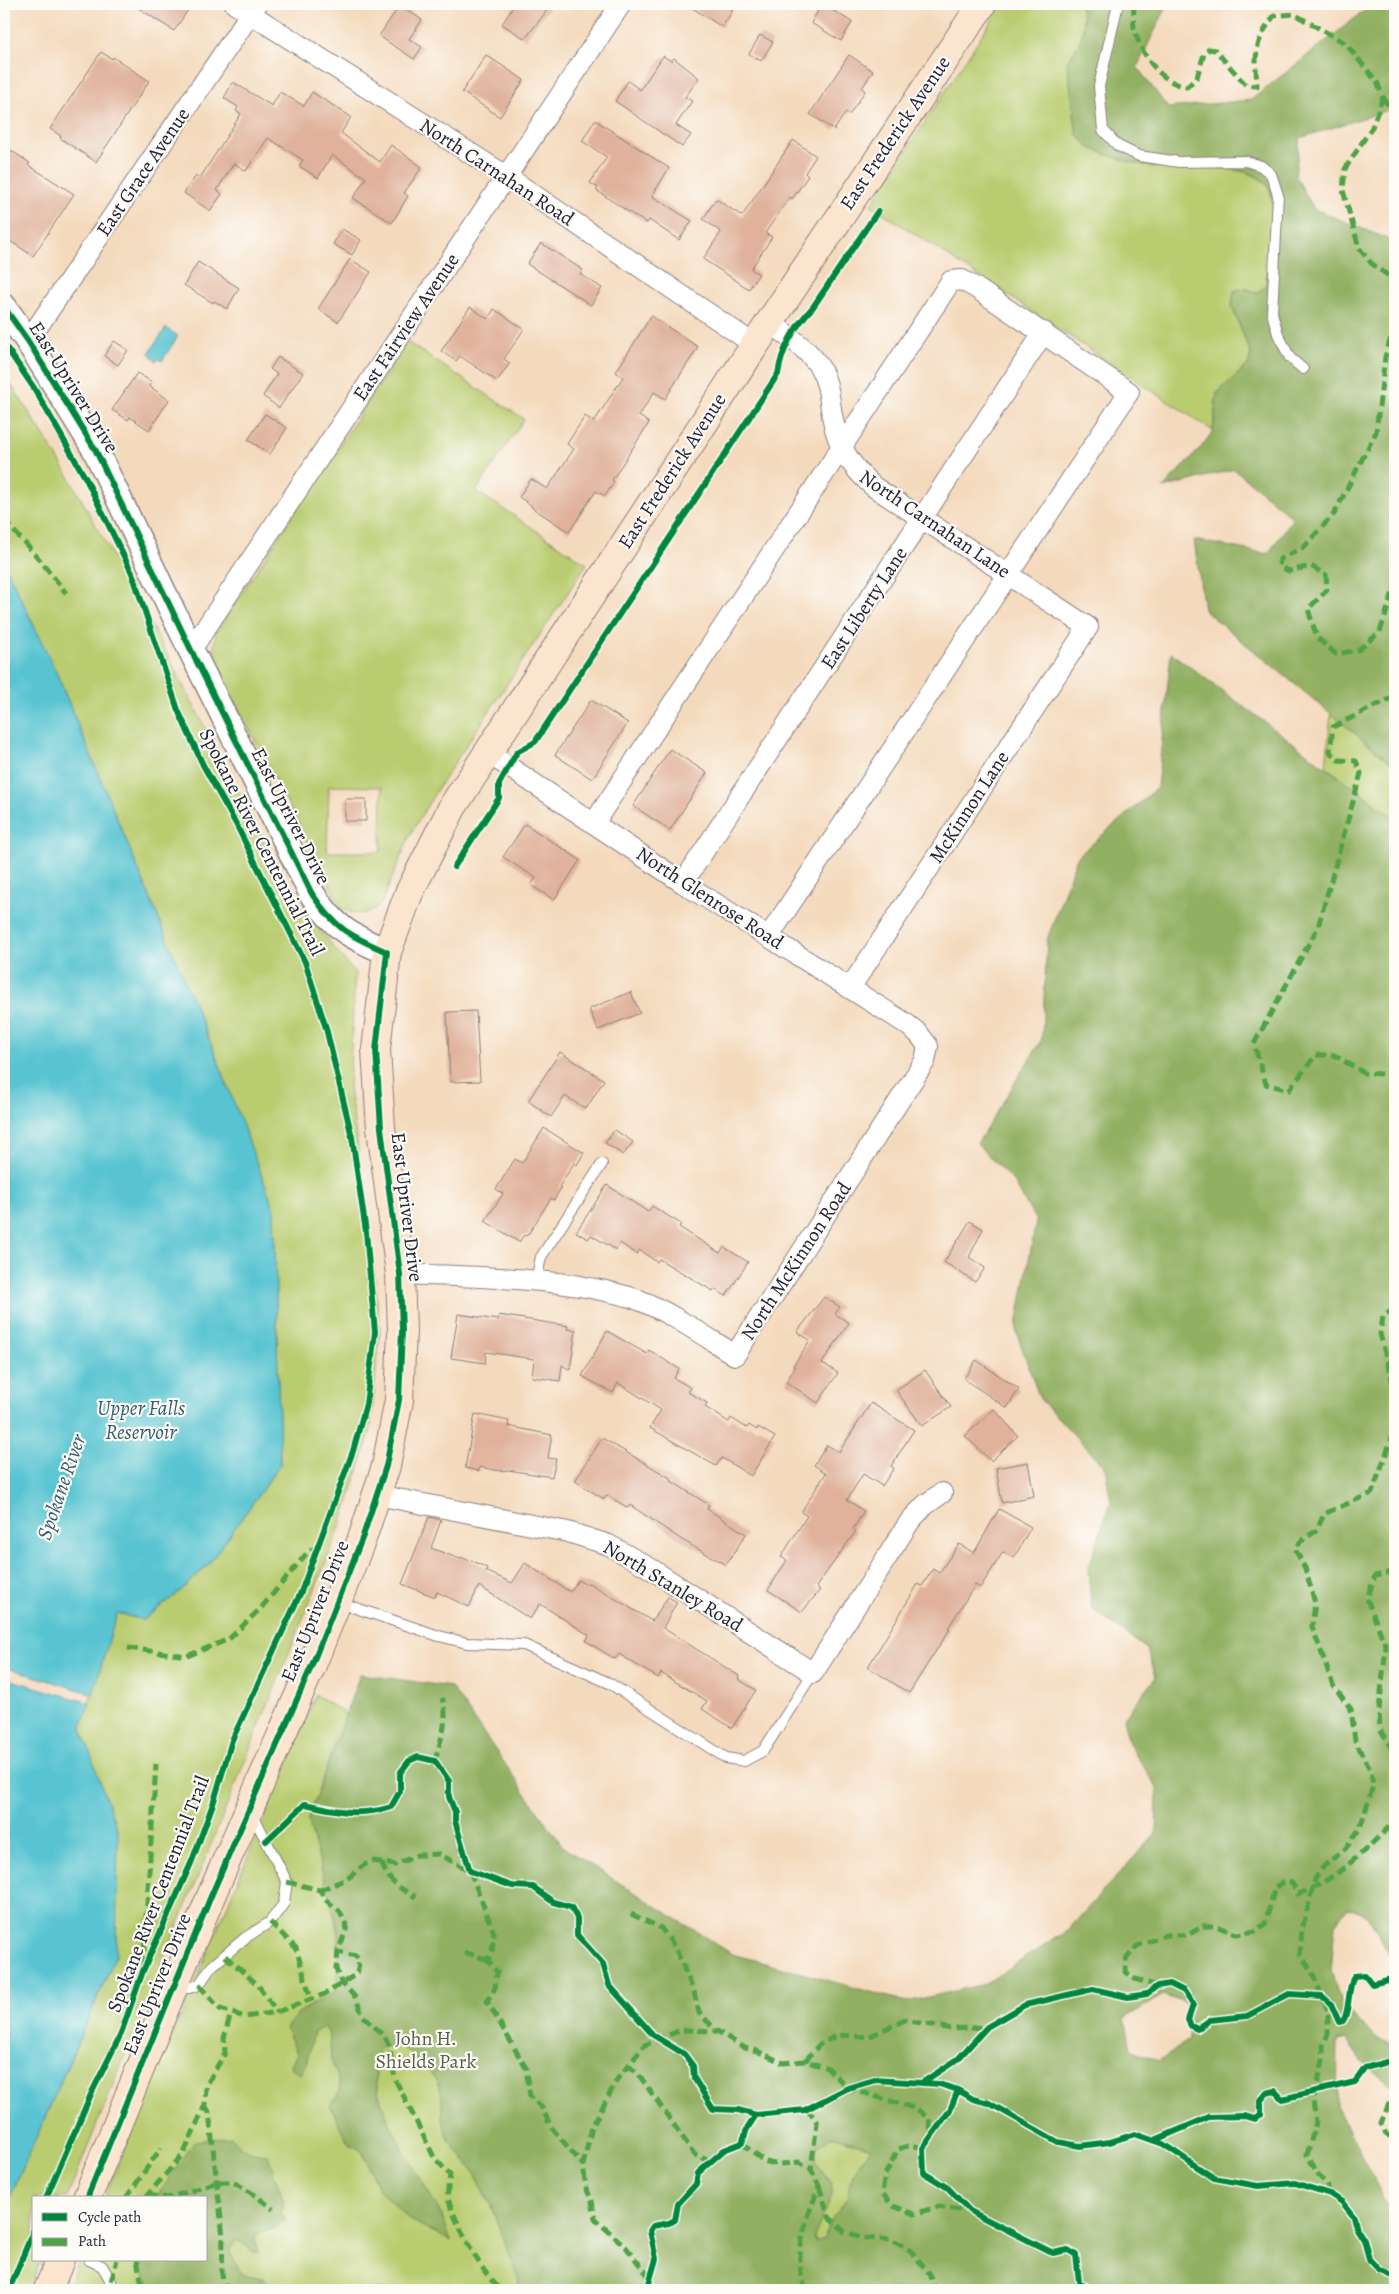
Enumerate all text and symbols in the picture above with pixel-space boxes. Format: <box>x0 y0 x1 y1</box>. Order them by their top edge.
street label: East Frederick Avenue <box>833 51 957 215</box>
street label: East Grace Avenue <box>90 102 196 242</box>
street label: North Carnahan Road <box>415 112 580 232</box>
street label: East Fairview Avenue <box>347 248 466 406</box>
street label: East Upriver Drive <box>23 316 125 458</box>
street label: East Frederick Avenue <box>612 388 733 554</box>
street label: North Carnahan Lane <box>854 463 1016 585</box>
street label: East Liberty Lane <box>814 542 914 674</box>
street label: Spokane River Centennial Trail <box>193 724 331 960</box>
street label: East Upriver Drive <box>245 743 337 889</box>
street label: McKinnon Lane <box>923 746 1015 868</box>
street label: North Glenrose Road <box>631 840 789 956</box>
street label: East Upriver Drive <box>384 1131 430 1283</box>
street label: North McKinnon Road <box>735 1176 858 1345</box>
water label: Upper Falls Reservoir <box>97 1394 185 1446</box>
water label: Spokane River <box>30 1430 92 1544</box>
street label: North Stanley Road <box>598 1534 748 1639</box>
street label: East Upriver Drive <box>274 1536 356 1686</box>
street label: Spokane River Centennial Trail <box>100 1772 216 2016</box>
street label: East Upriver Drive <box>116 1909 198 2059</box>
park label: John H. Shields Park <box>376 2025 476 2075</box>
legend <box>32 2196 208 2262</box>
text: Cycle path <box>78 2207 141 2227</box>
text: Path <box>78 2231 106 2251</box>

